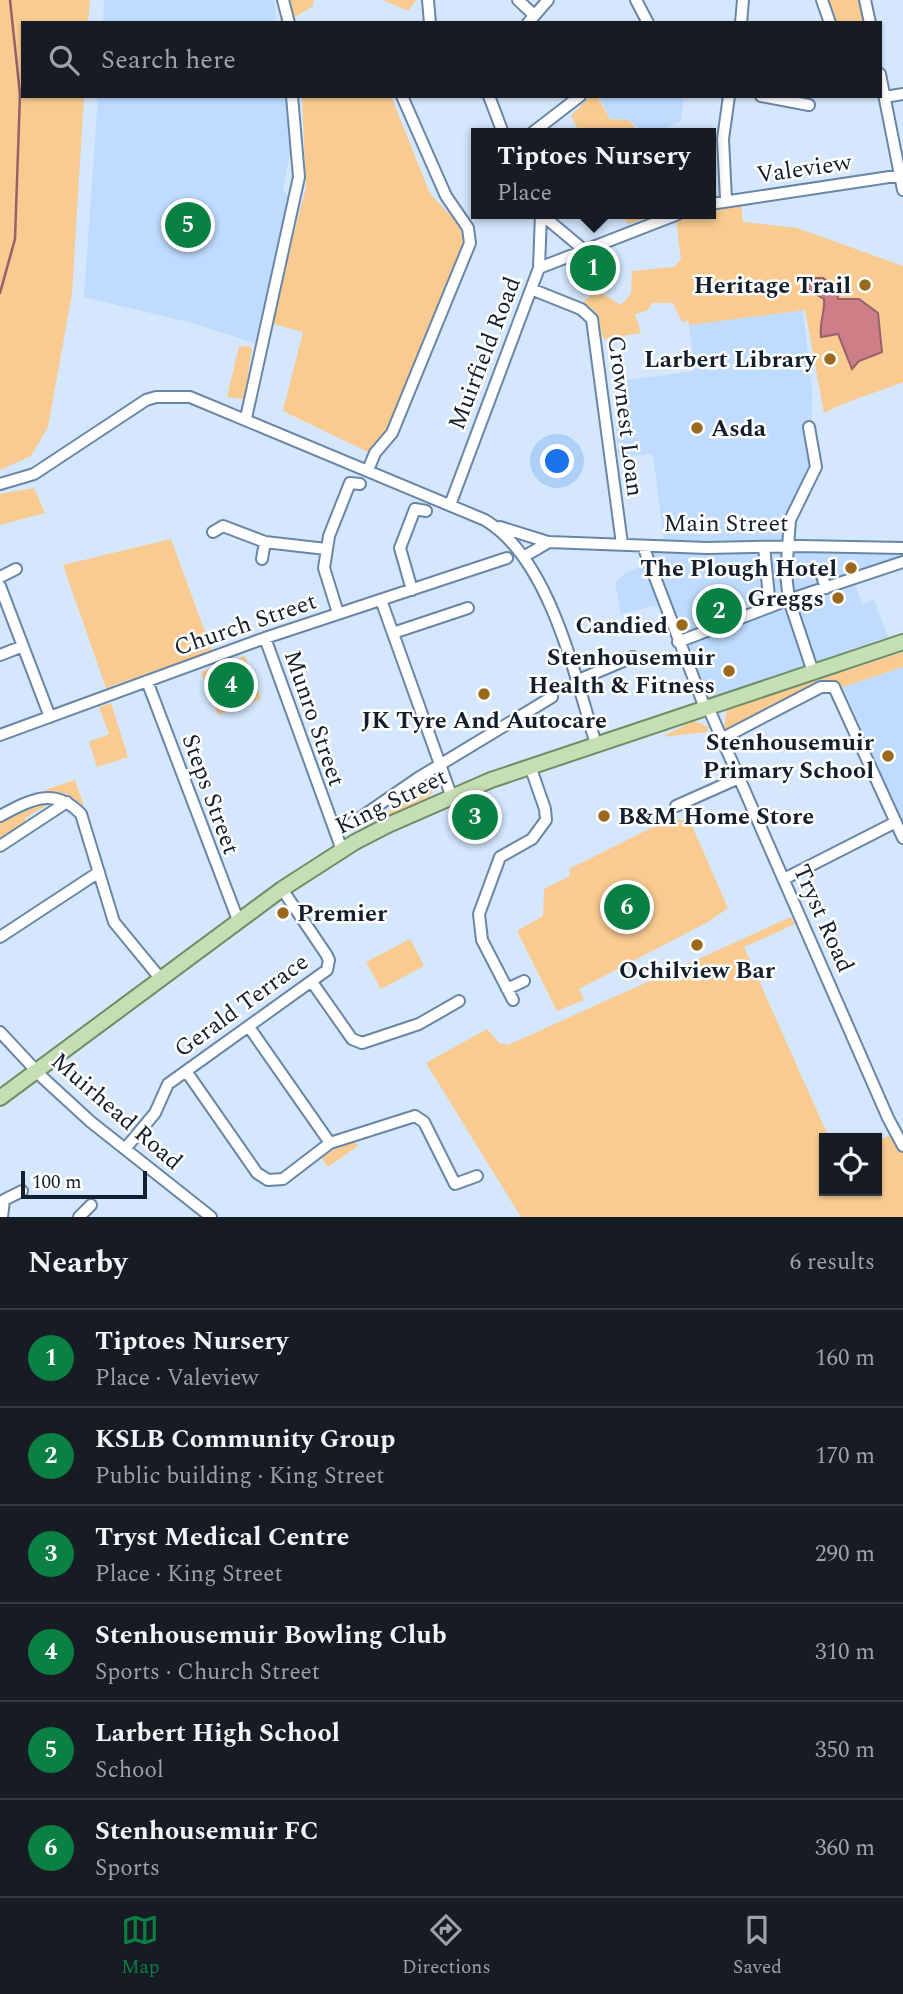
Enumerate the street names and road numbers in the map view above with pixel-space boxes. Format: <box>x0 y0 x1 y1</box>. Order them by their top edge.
street label: Valeview <box>754 144 855 193</box>
street label: Muirfield Road <box>439 271 531 435</box>
street label: Crownest Loan <box>597 333 653 499</box>
street label: Main Street <box>663 506 789 542</box>
street label: Church Street <box>169 584 322 666</box>
street label: Munro Street <box>274 645 354 791</box>
street label: Steps Street <box>172 729 249 860</box>
street label: King Street <box>329 759 453 844</box>
street label: Tryst Road <box>783 858 863 978</box>
street label: Gerald Terrace <box>167 945 316 1067</box>
street label: Muirhead Road <box>42 1044 190 1179</box>

